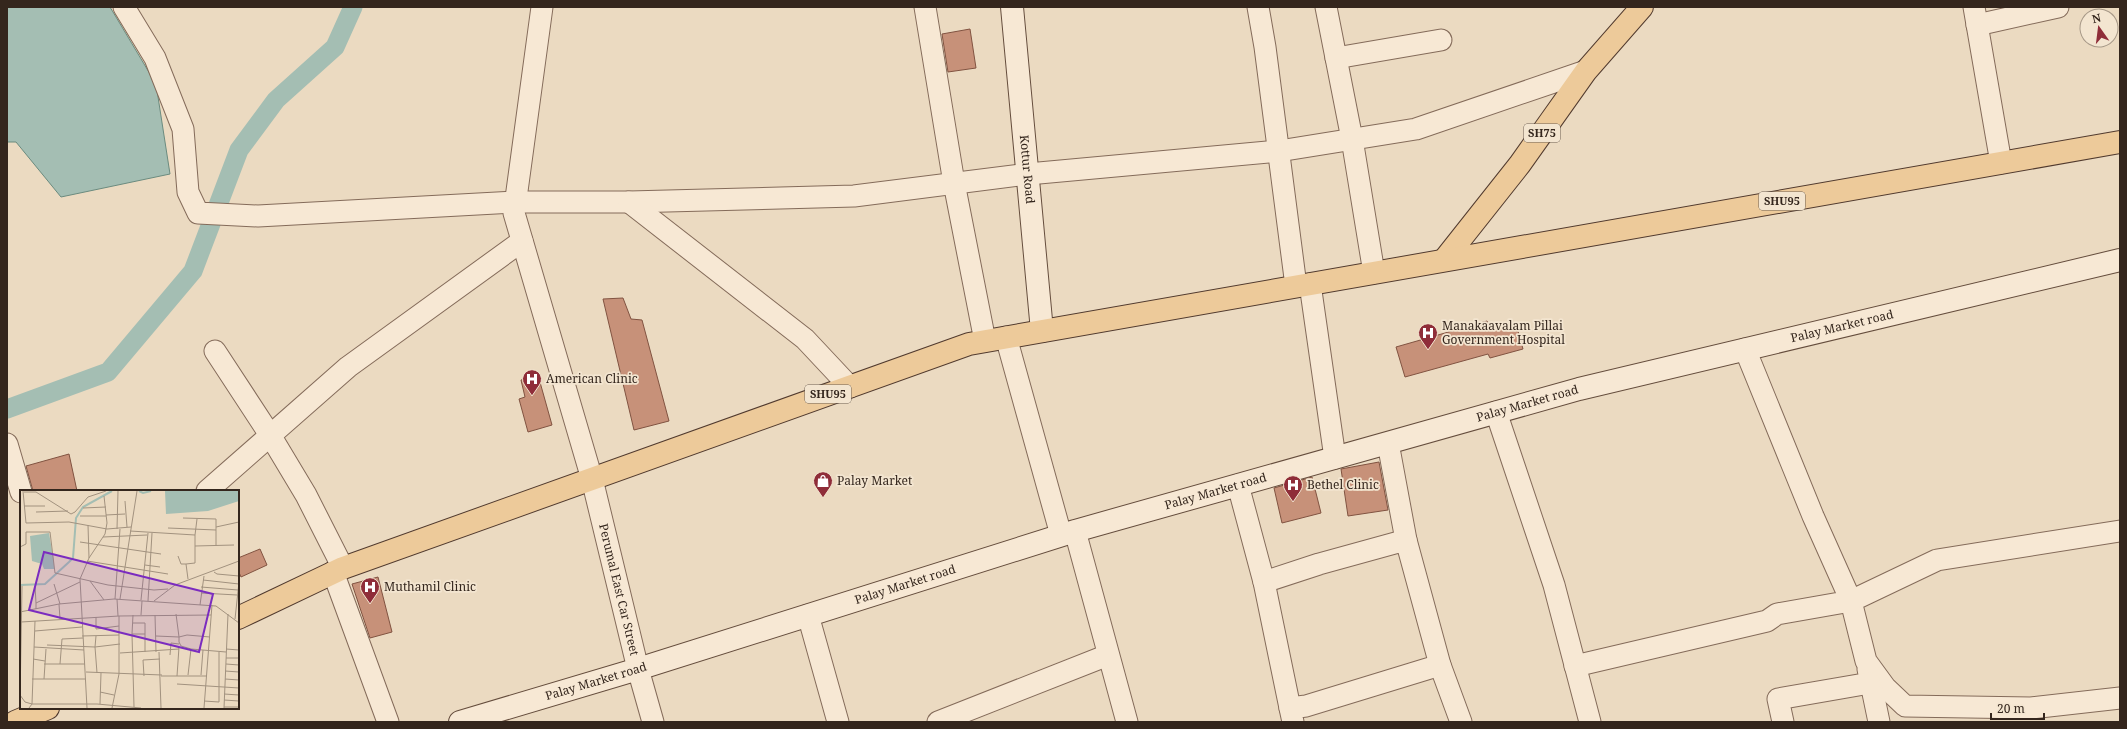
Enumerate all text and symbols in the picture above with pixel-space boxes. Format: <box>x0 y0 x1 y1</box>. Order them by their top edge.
north arrow <box>2079 8 2119 48</box>
text: N <box>2090 9 2103 26</box>
road number: SH75 <box>1524 124 1560 142</box>
street label: Kottur Road <box>1016 134 1039 205</box>
road number: SHU95 <box>1759 192 1805 210</box>
street label: Palay Market road <box>1789 305 1896 346</box>
place label: Manakaavalam Pillai Government Hospital <box>1442 317 1565 348</box>
hospital icon: Manakaavalam Pillai Government Hospital <box>1417 322 1439 350</box>
hospital icon: American Clinic <box>521 368 543 396</box>
place label: American Clinic <box>546 370 638 387</box>
street label: Palay Market road <box>1474 380 1581 426</box>
road number: SHU95 <box>805 385 851 403</box>
street label: Palay Market road <box>1162 468 1269 513</box>
shop icon: Palay Market <box>812 470 834 498</box>
place label: Palay Market <box>837 472 912 489</box>
hospital icon: Bethel Clinic <box>1282 474 1304 502</box>
place label: Bethel Clinic <box>1307 476 1379 493</box>
inset map <box>20 490 239 709</box>
street label: Perumal East Car Street <box>595 522 643 657</box>
street label: Palay Market road <box>852 560 958 608</box>
hospital icon: Muthamil Clinic <box>359 576 381 604</box>
place label: Muthamil Clinic <box>384 578 476 595</box>
street label: Palay Market road <box>543 658 649 704</box>
scale bar <box>1991 695 2044 721</box>
text: 20 m <box>1997 700 2025 717</box>

